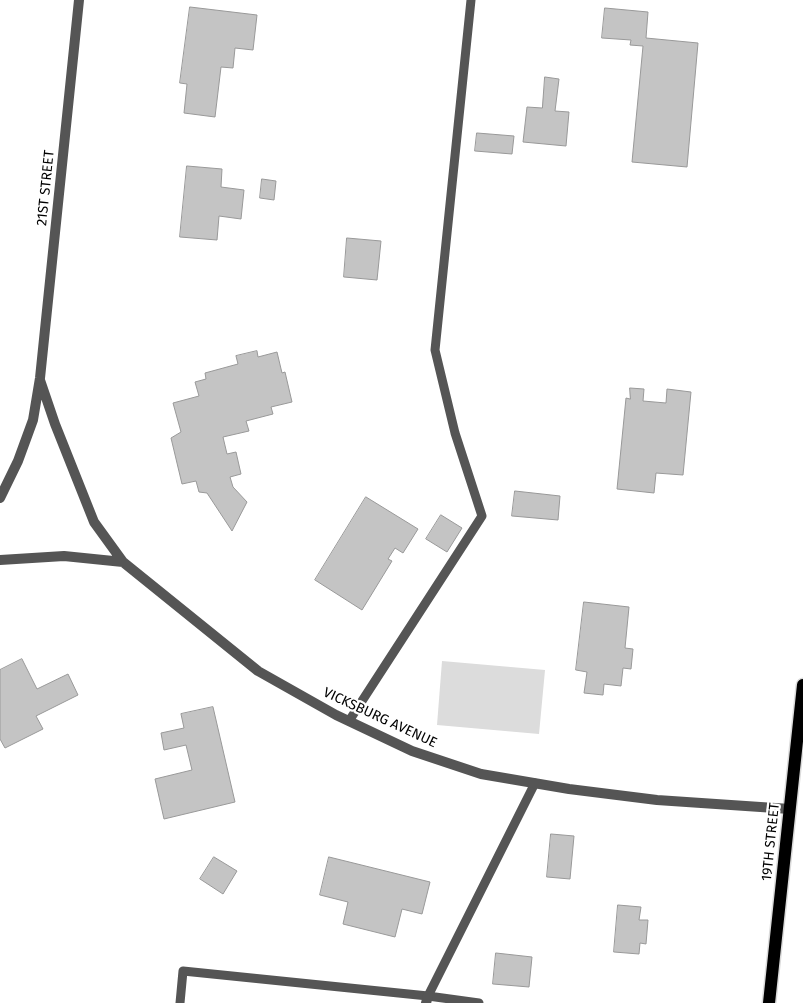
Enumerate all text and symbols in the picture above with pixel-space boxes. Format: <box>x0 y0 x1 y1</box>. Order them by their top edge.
street label: 21ST STREET <box>34 149 58 227</box>
street label: VICKSBURG AVENUE <box>320 684 440 752</box>
street label: 19TH STREET <box>759 802 783 882</box>

